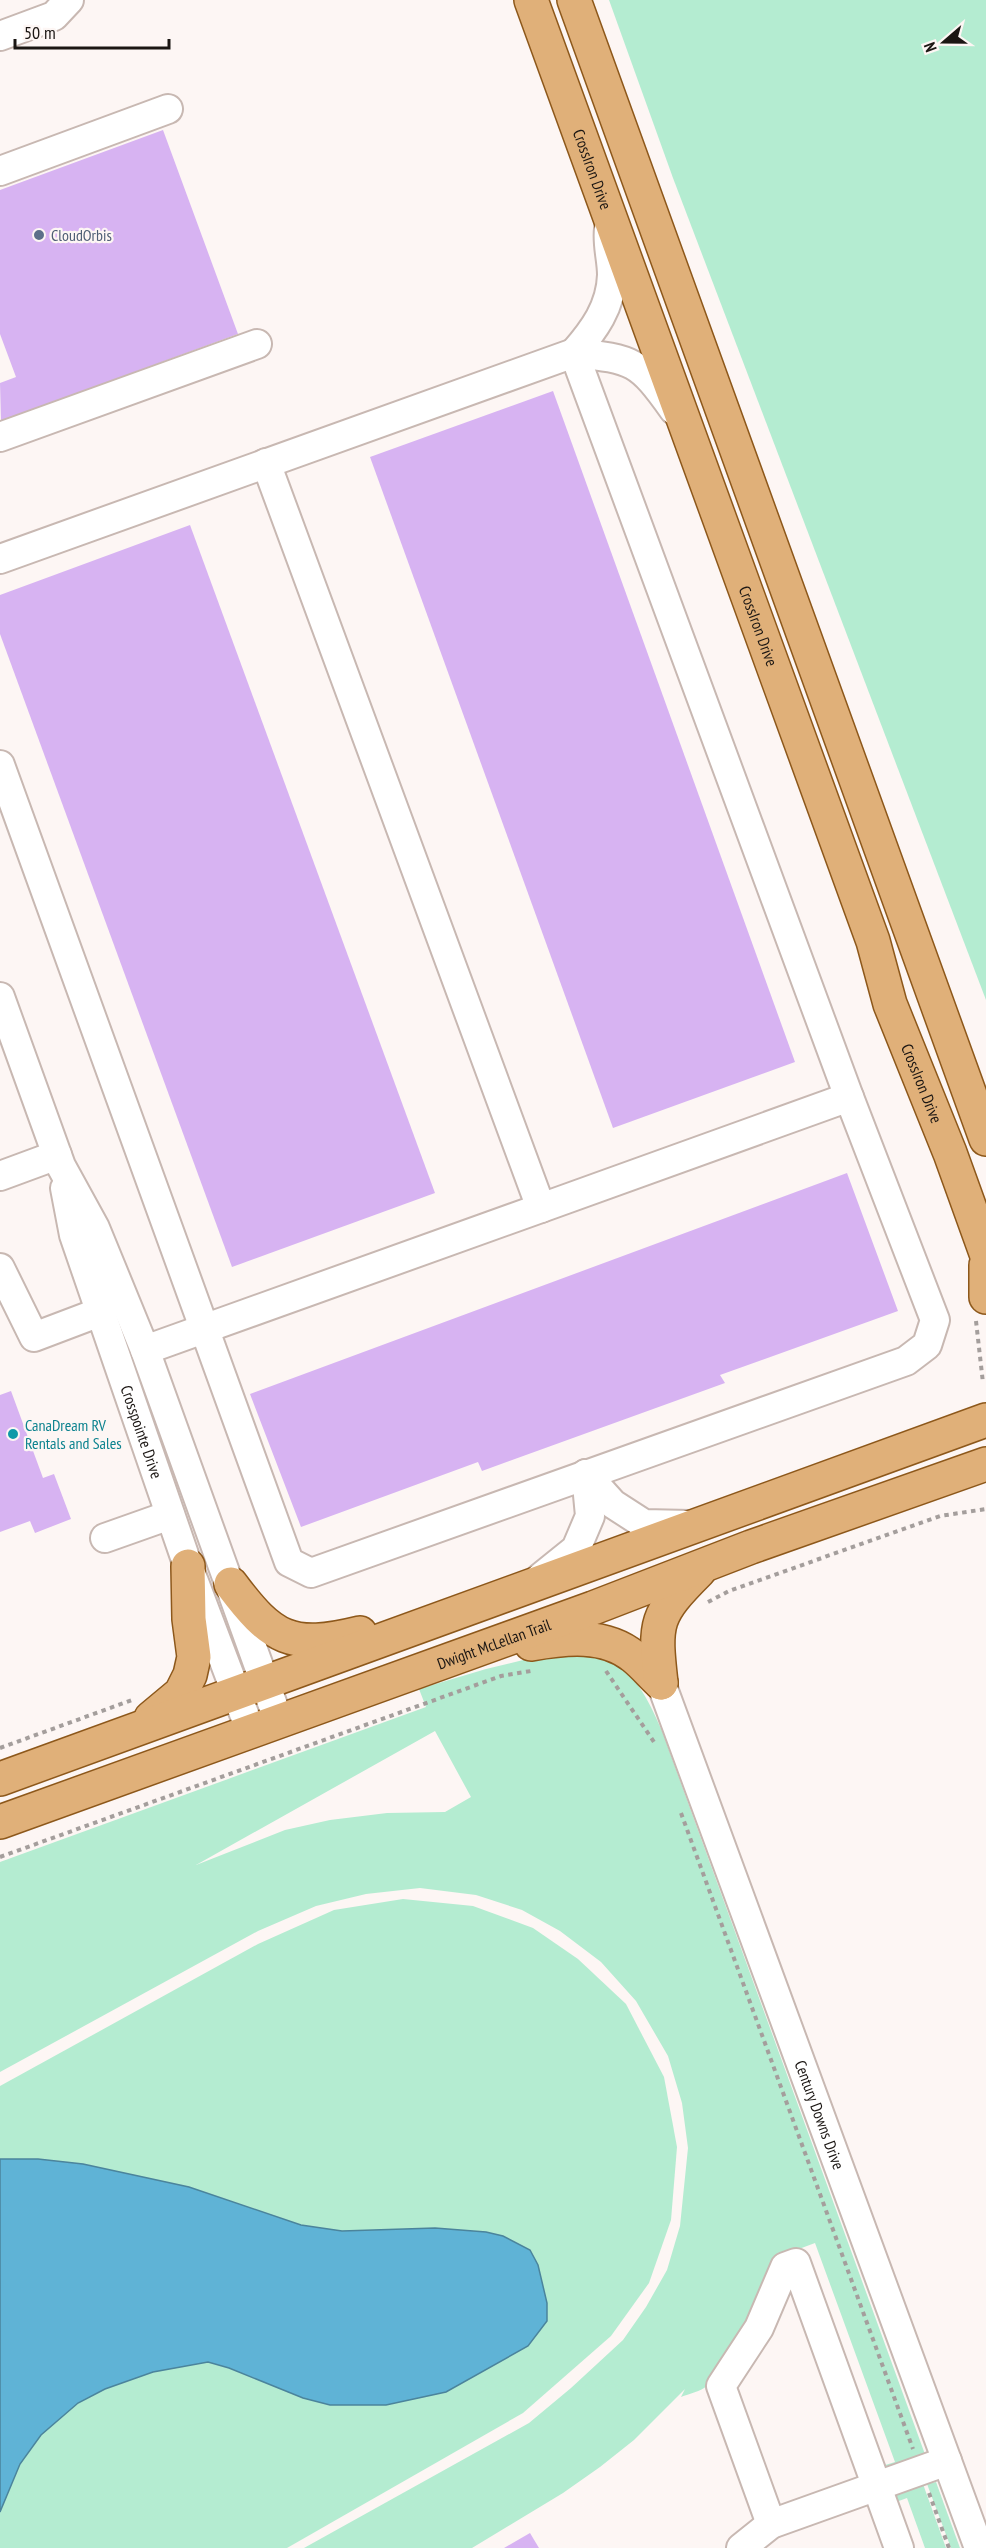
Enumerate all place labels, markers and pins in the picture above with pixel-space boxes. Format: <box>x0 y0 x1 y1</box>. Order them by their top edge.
place label: CloudOrbis <box>51 225 112 245</box>
marker: CloudOrbis <box>32 228 46 242</box>
place label: CanaDream RV Rentals and Sales <box>25 1415 122 1453</box>
marker: CanaDream RV Rentals and Sales <box>6 1427 20 1441</box>

